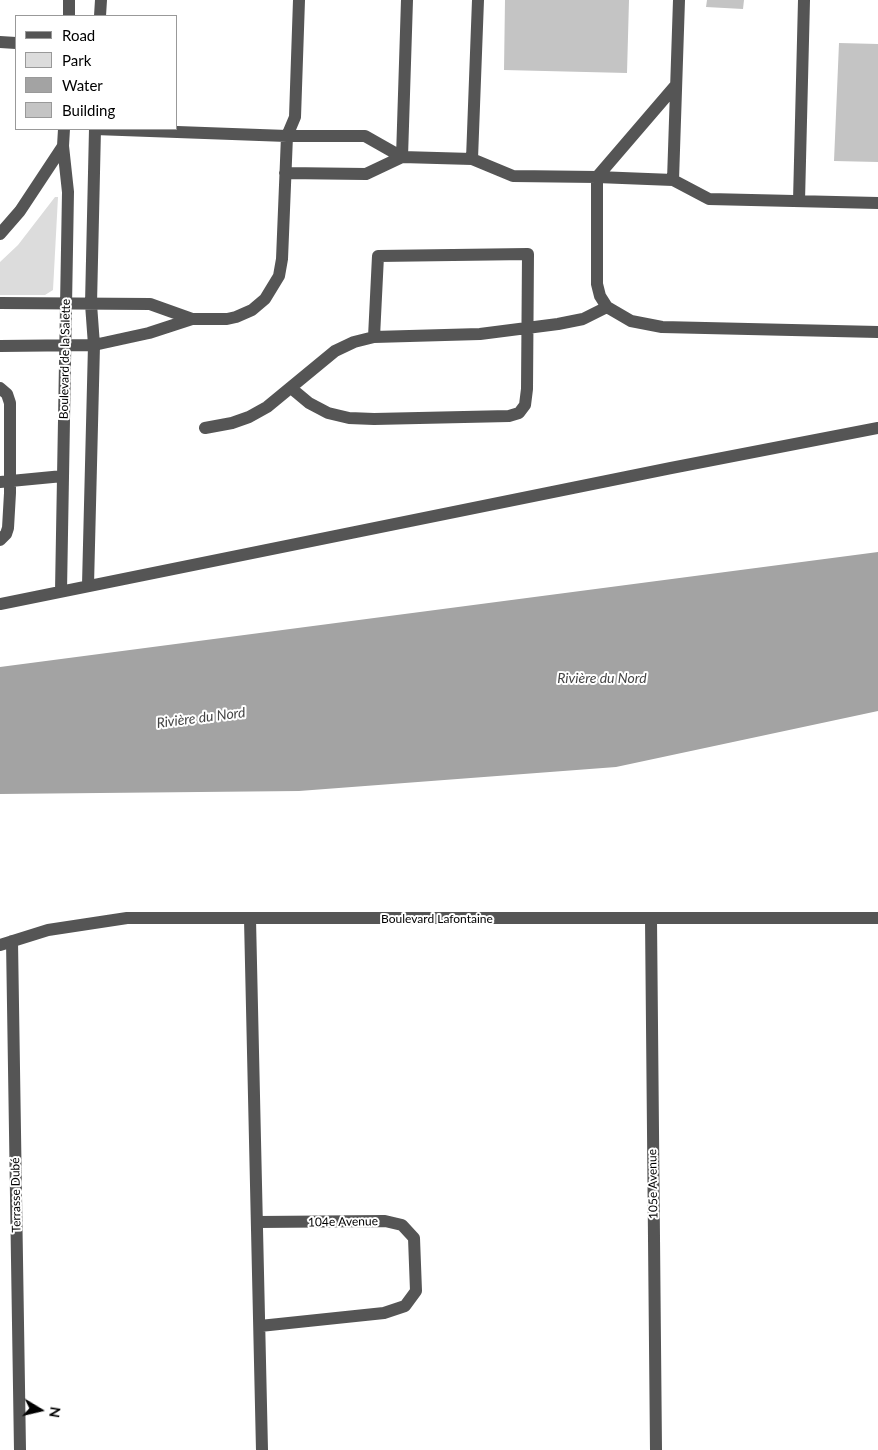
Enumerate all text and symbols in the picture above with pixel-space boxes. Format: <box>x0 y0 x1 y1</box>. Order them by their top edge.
legend <box>15 15 178 130</box>
text: Road <box>62 26 95 44</box>
text: Park <box>62 51 91 69</box>
text: Water <box>62 76 103 94</box>
text: Building <box>62 101 115 119</box>
street label: Boulevard de la Salette <box>57 299 73 419</box>
water label: Rivière du Nord <box>557 670 647 686</box>
water label: Rivière du Nord <box>156 704 246 732</box>
street label: Boulevard Lafontaine <box>381 912 493 926</box>
street label: 105e Avenue <box>645 1149 661 1219</box>
street label: Terrasse Dubé <box>8 1157 24 1233</box>
street label: 104e Avenue <box>308 1214 378 1230</box>
north arrow <box>15 1385 65 1435</box>
text: N <box>46 1406 65 1419</box>

